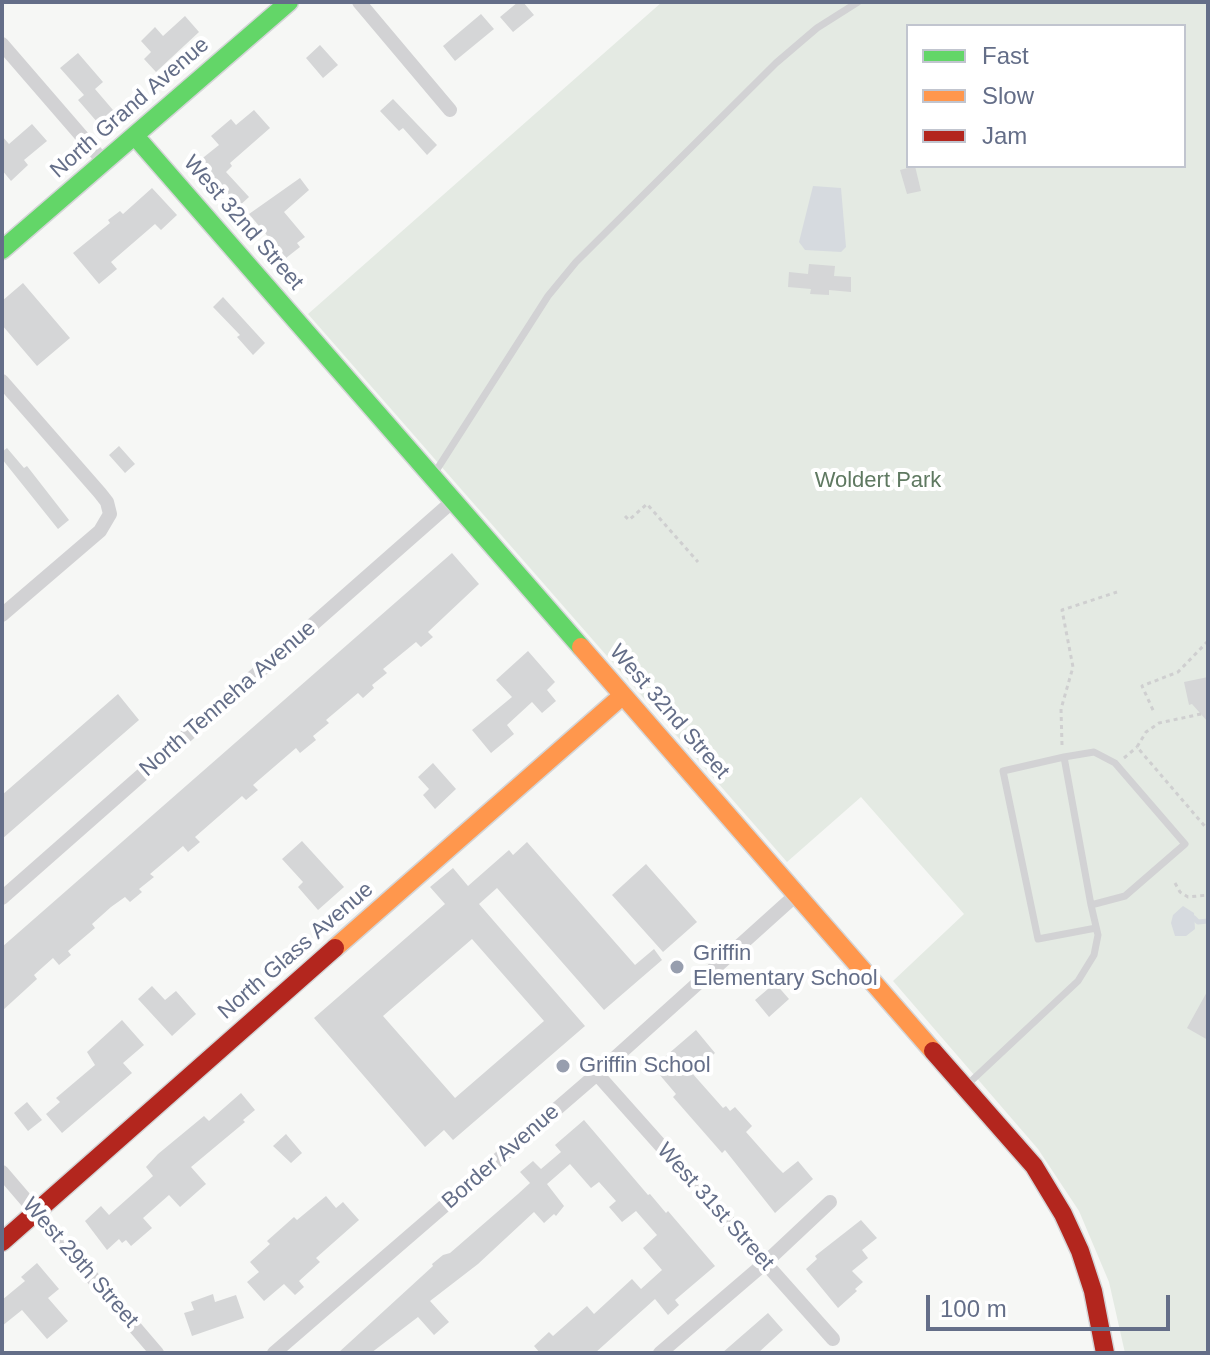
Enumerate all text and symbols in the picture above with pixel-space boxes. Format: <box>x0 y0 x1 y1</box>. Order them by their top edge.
legend <box>906 24 1186 168</box>
street label: North Grand Avenue <box>45 32 215 184</box>
text: Fast <box>982 42 1029 69</box>
text: Slow <box>982 82 1034 109</box>
text: Jam <box>982 122 1027 149</box>
street label: West 32nd Street <box>177 150 309 296</box>
park label: Woldert Park <box>815 468 941 494</box>
street label: North Tenneha Avenue <box>135 615 321 783</box>
street label: West 32nd Street <box>603 639 735 785</box>
street label: North Glass Avenue <box>213 877 379 1025</box>
place label: Griffin Elementary School <box>693 941 878 992</box>
marker: Griffin Elementary School <box>668 958 686 976</box>
place label: Griffin School <box>579 1053 711 1079</box>
marker: Griffin School <box>554 1057 572 1075</box>
street label: Border Avenue <box>437 1099 565 1215</box>
street label: West 31st Street <box>651 1138 779 1276</box>
street label: West 29th Street <box>16 1193 144 1333</box>
scale bar <box>930 1279 1174 1329</box>
text: 100 m <box>940 1295 1007 1322</box>

